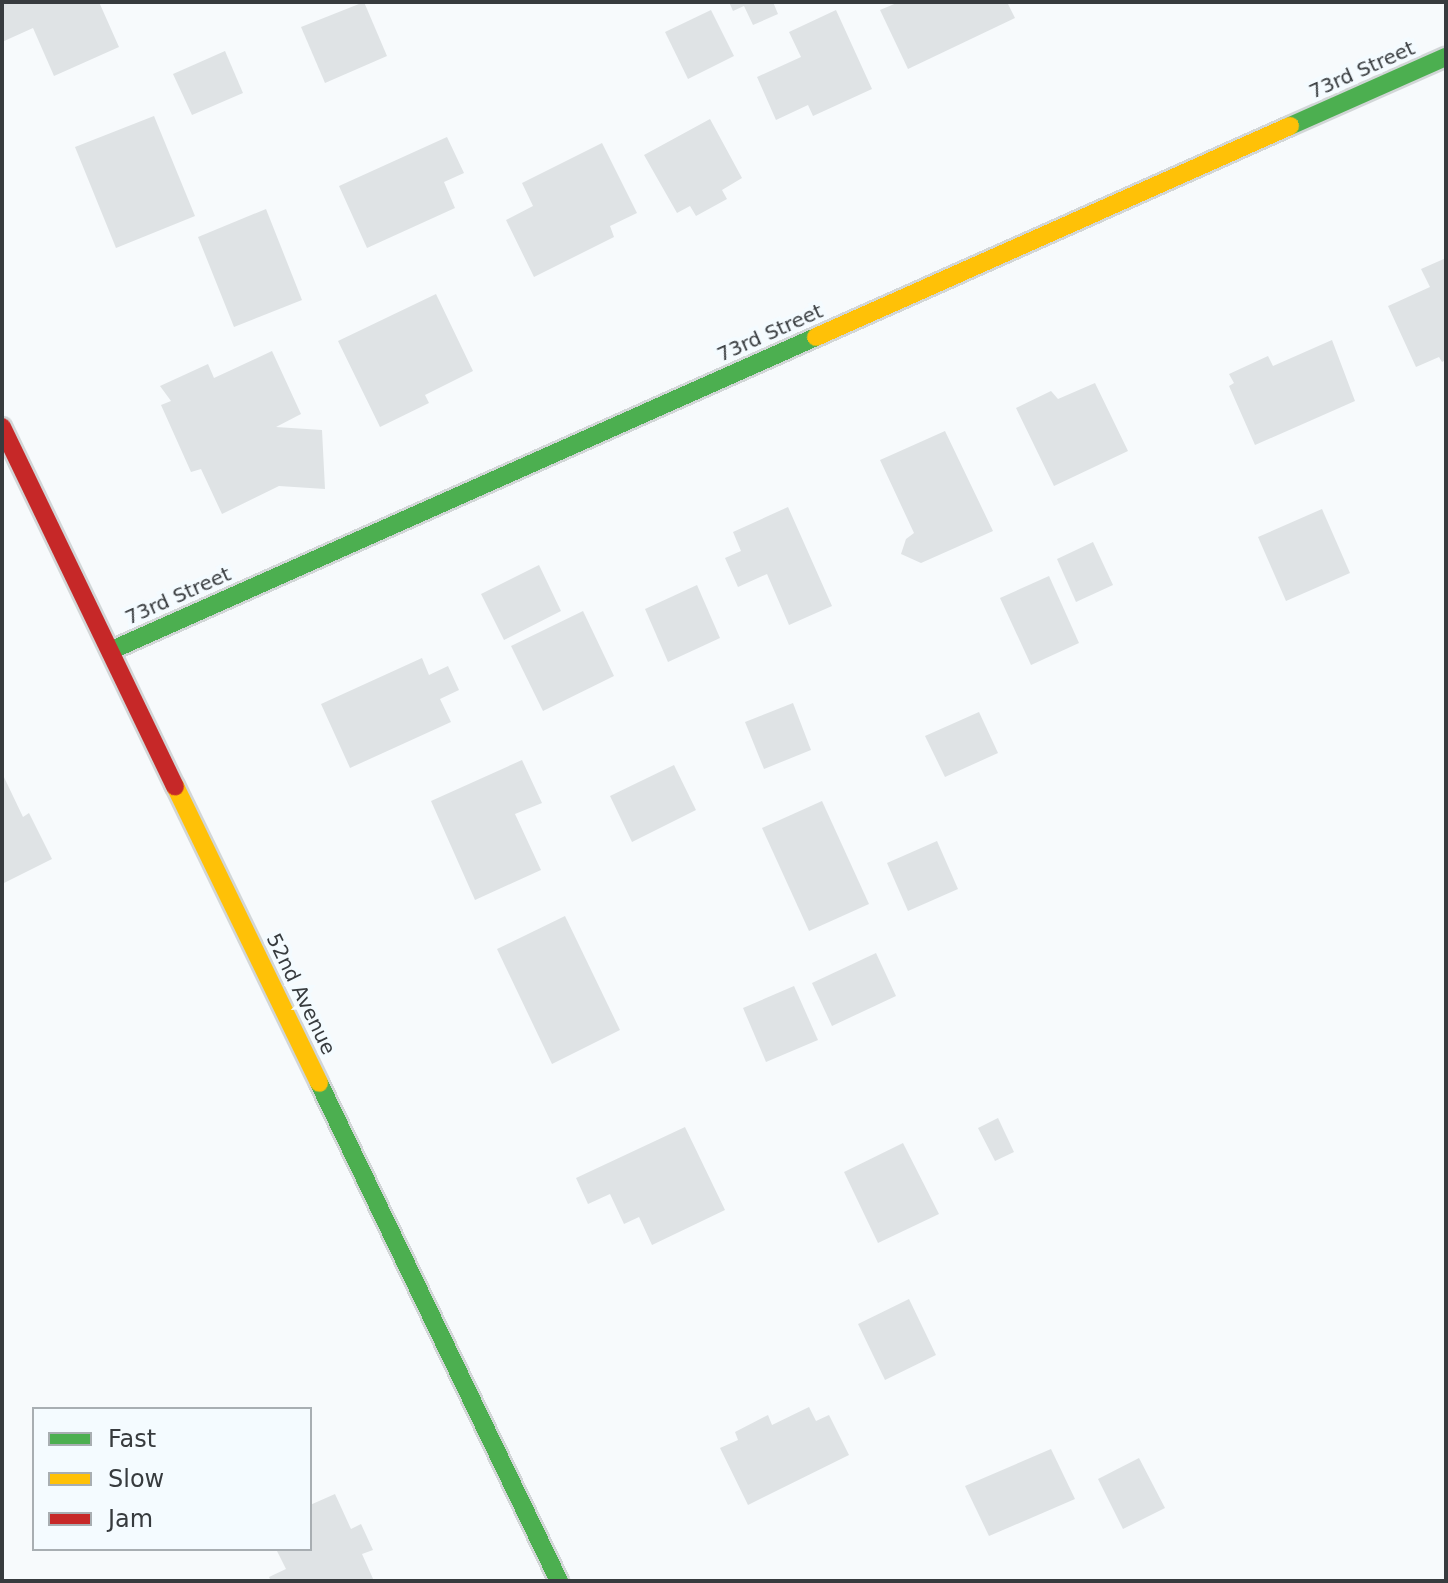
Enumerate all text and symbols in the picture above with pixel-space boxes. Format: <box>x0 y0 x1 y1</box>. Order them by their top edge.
street label: 73rd Street <box>1305 36 1419 104</box>
street label: 73rd Street <box>713 299 827 367</box>
street label: 73rd Street <box>121 562 235 630</box>
street label: 52nd Avenue <box>261 930 341 1058</box>
legend <box>32 1407 312 1551</box>
text: Fast <box>108 1425 156 1453</box>
text: Slow <box>108 1465 164 1493</box>
text: Jam <box>108 1505 153 1533</box>

